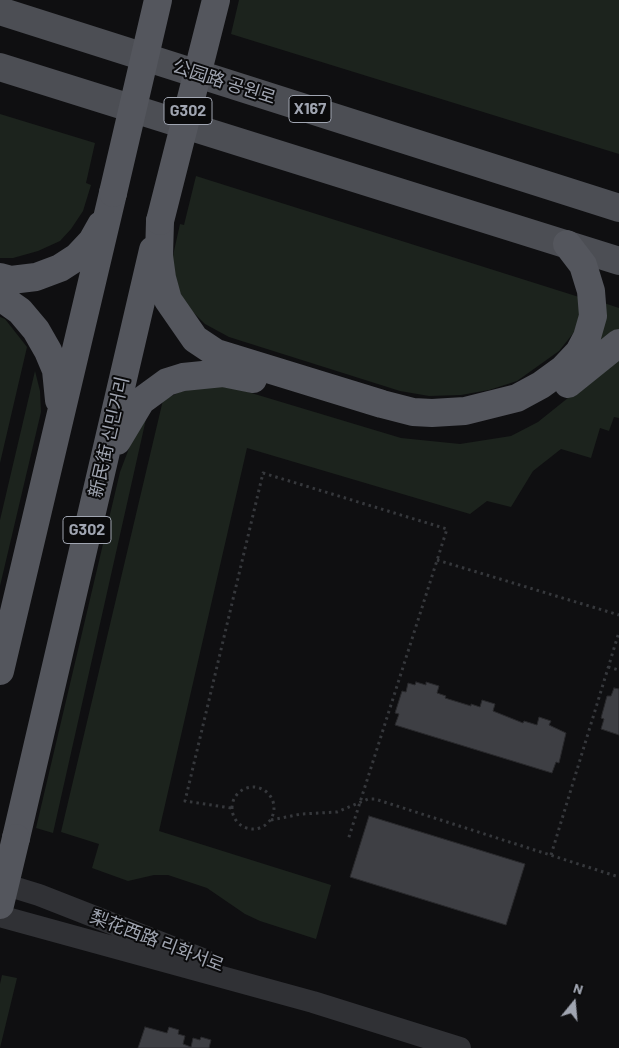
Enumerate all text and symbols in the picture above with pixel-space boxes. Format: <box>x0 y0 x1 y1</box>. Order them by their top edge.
street label: 公园路 공원로 <box>170 55 278 109</box>
road number: X167 <box>289 96 331 122</box>
road number: G302 <box>164 98 212 124</box>
street label: 新民街 신민거리 <box>85 374 133 500</box>
road number: G302 <box>63 516 111 544</box>
street label: 梨花西路 리화서로 <box>87 906 227 976</box>
north arrow <box>549 978 599 1028</box>
text: N <box>572 979 585 998</box>

